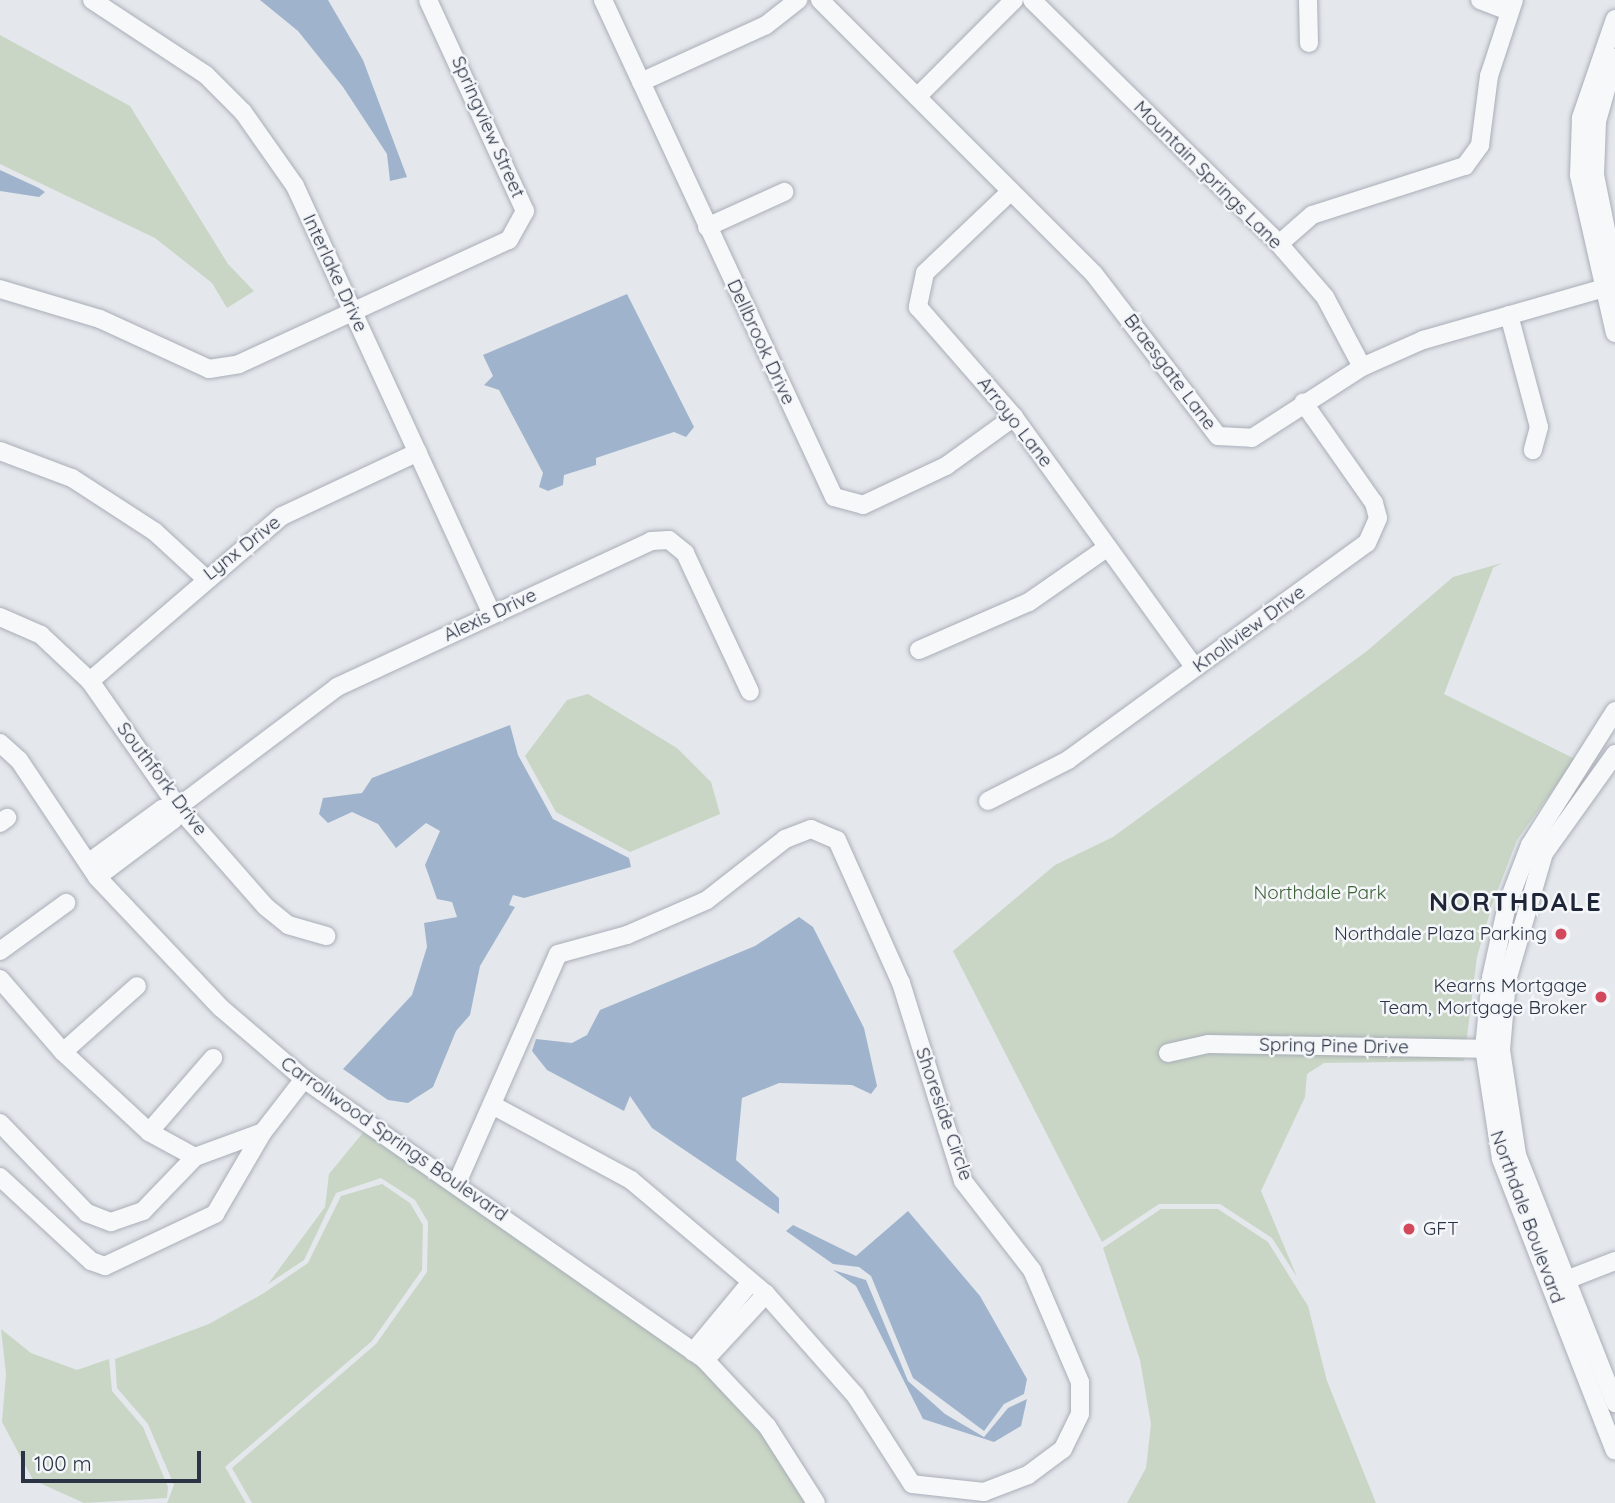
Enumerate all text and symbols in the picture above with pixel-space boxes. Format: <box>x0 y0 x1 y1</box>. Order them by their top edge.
street label: Springview Street <box>447 53 529 201</box>
street label: Mountain Springs Lane <box>1129 96 1287 254</box>
street label: Interlake Drive <box>298 210 372 336</box>
street label: Dellbrook Drive <box>722 276 800 408</box>
street label: Braesgate Lane <box>1119 309 1221 435</box>
street label: Arroyo Lane <box>973 372 1057 472</box>
street label: Lynx Drive <box>199 511 285 585</box>
street label: Knollview Drive <box>1188 581 1310 677</box>
street label: Alexis Drive <box>440 584 540 646</box>
street label: Southfork Drive <box>112 718 212 840</box>
park label: Northdale Park <box>1253 882 1387 904</box>
district label: NORTHDALE <box>1430 886 1602 918</box>
place label: Northdale Plaza Parking <box>1334 923 1547 945</box>
marker: Northdale Plaza Parking <box>1553 926 1569 942</box>
place label: Kearns Mortgage Team, Mortgage Broker <box>1379 975 1587 1019</box>
marker: Kearns Mortgage Team, Mortgage Broker <box>1593 989 1609 1005</box>
street label: Spring Pine Drive <box>1259 1033 1409 1059</box>
street label: Shoreside Circle <box>911 1045 977 1183</box>
street label: Carrollwood Springs Boulevard <box>276 1052 512 1226</box>
street label: Northdale Boulevard <box>1485 1127 1569 1307</box>
place label: GFT <box>1423 1218 1459 1240</box>
marker: GFT <box>1401 1221 1417 1237</box>
scale bar <box>24 1436 205 1480</box>
text: 100 m <box>34 1450 92 1476</box>

